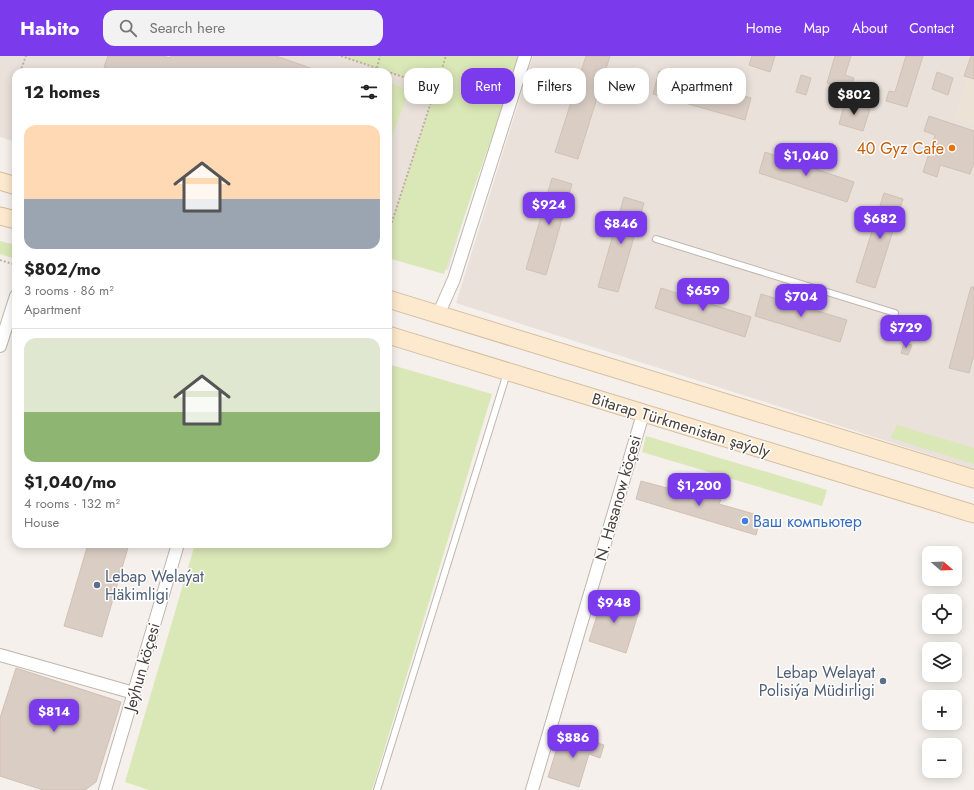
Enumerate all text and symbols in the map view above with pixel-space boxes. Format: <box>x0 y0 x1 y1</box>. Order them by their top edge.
search box <box>103 10 383 46</box>
text: Habito <box>20 15 79 42</box>
icon: search <box>117 17 139 39</box>
text: Search here <box>149 17 225 39</box>
text: Home <box>746 18 782 38</box>
text: Map <box>804 18 830 38</box>
text: About <box>852 18 887 38</box>
text: Contact <box>909 18 954 38</box>
chip: Buy <box>404 68 453 104</box>
chip: Rent <box>461 68 515 104</box>
chip: Filters <box>523 68 586 104</box>
chip: New <box>594 68 649 104</box>
chip: Apartment <box>657 68 746 104</box>
text: 12 homes <box>24 80 100 104</box>
icon: filters <box>358 81 380 103</box>
pin: $802 <box>830 82 878 116</box>
text: $802 <box>837 85 871 104</box>
place label: 40 Gyz Cafe <box>856 137 944 160</box>
pin: $1,040 <box>773 143 839 177</box>
marker: 40 Gyz Cafe <box>947 143 957 153</box>
text: $1,040 <box>783 146 829 165</box>
icon: home <box>166 151 238 223</box>
pin: $924 <box>525 192 573 226</box>
text: $924 <box>532 195 566 214</box>
pin: $682 <box>856 206 904 240</box>
text: $682 <box>863 209 897 228</box>
pin: $846 <box>597 211 645 245</box>
text: $846 <box>604 214 638 233</box>
text: $802/mo <box>24 257 101 281</box>
pin: $659 <box>679 278 727 312</box>
text: 3 rooms · 86 m² <box>24 281 114 300</box>
text: $659 <box>686 281 720 300</box>
pin: $704 <box>777 284 825 318</box>
text: $704 <box>784 287 818 306</box>
text: Apartment <box>24 300 81 319</box>
pin: $729 <box>882 315 930 349</box>
text: $729 <box>889 318 923 337</box>
icon: home <box>166 364 238 436</box>
street label: Bitarap Türkmenistan şaýoly <box>589 387 774 463</box>
street label: N. Hasanow köçesi <box>589 432 647 564</box>
text: $1,040/mo <box>24 470 116 494</box>
pin: $1,200 <box>666 473 732 507</box>
text: $1,200 <box>677 476 721 495</box>
text: 4 rooms · 132 m² <box>24 494 120 513</box>
place label: Ваш компьютер <box>753 510 862 533</box>
text: House <box>24 513 59 532</box>
marker: Ваш компьютер <box>740 516 750 526</box>
north arrow <box>922 546 962 586</box>
map controls <box>922 546 962 778</box>
place label: Lebap Welaýat Häkimligi <box>105 565 204 606</box>
marker: Lebap Welaýat Häkimligi <box>92 580 102 590</box>
pin: $948 <box>590 590 638 624</box>
text: $948 <box>597 593 631 612</box>
button: locate <box>922 594 962 634</box>
street label: Jeýhun köçesi <box>118 620 166 716</box>
button: layers <box>922 642 962 682</box>
place label: Lebap Welayat Polisiýa Müdirligi <box>759 661 875 702</box>
marker: Lebap Welayat Polisiýa Müdirligi <box>878 676 888 686</box>
button: + <box>922 690 962 730</box>
pin: $814 <box>30 699 78 733</box>
text: $814 <box>38 702 70 721</box>
pin: $886 <box>549 725 597 759</box>
text: $886 <box>556 728 590 747</box>
button: − <box>922 738 962 778</box>

